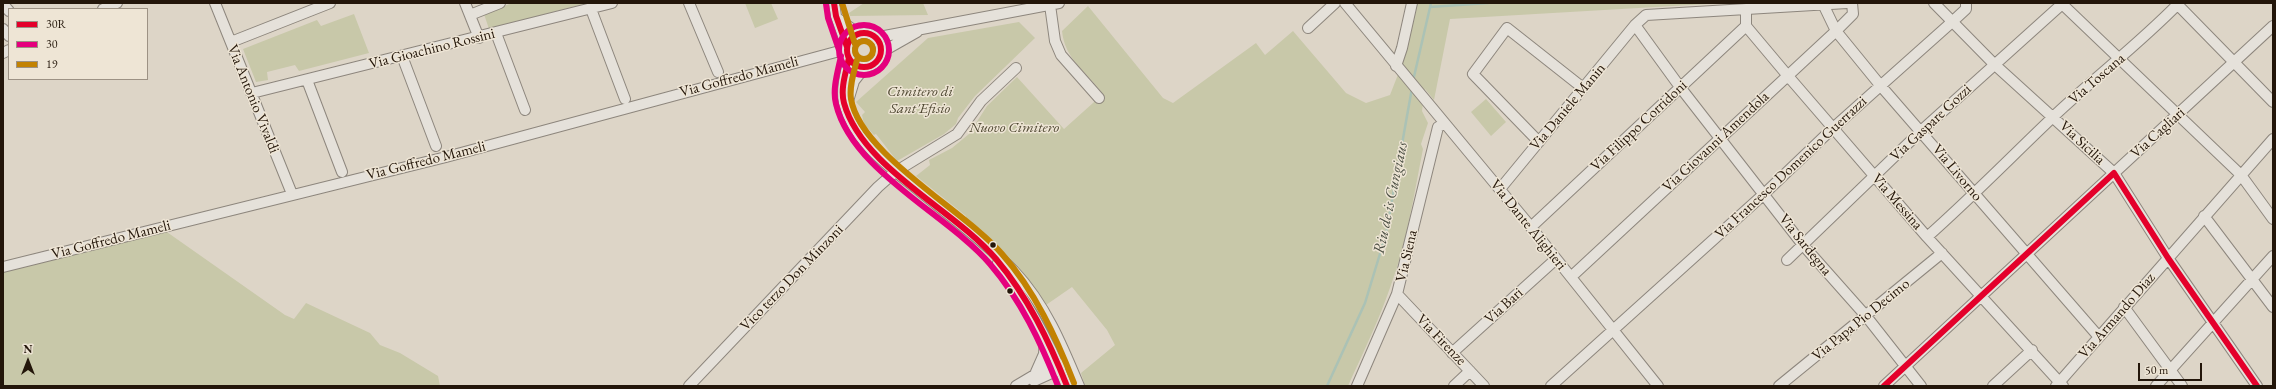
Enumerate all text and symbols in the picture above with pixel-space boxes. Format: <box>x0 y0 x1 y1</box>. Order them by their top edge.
legend <box>8 8 148 80</box>
text: 30R <box>46 16 66 32</box>
street label: Via Gioachino Rossini <box>367 25 497 73</box>
text: 30 <box>46 36 58 52</box>
street label: Via Antonio Vivaldi <box>223 42 283 156</box>
street label: Via Toscana <box>2065 50 2129 108</box>
street label: Via Goffredo Mameli <box>678 52 800 102</box>
text: 19 <box>46 56 58 72</box>
street label: Via Daniele Manin <box>1526 60 1610 154</box>
street label: Via Filippo Corridoni <box>1587 77 1691 175</box>
street label: Via Gaspare Gozzi <box>1887 81 1975 165</box>
park label: Cimitero di Sant'Efisio <box>887 83 953 118</box>
street label: Via Giovanni Amendola <box>1659 88 1773 196</box>
street label: Via Francesco Domenico Guerrazzi <box>1711 93 1871 243</box>
street label: Via Cagliari <box>2127 104 2189 162</box>
street label: Via Sicilia <box>2055 117 2109 169</box>
park label: Nuovo Cimitero <box>969 119 1059 137</box>
street label: Via Goffredo Mameli <box>365 137 487 185</box>
water label: Riu de is Cungiaus <box>1370 140 1412 256</box>
street label: Via Livorno <box>1928 141 1986 205</box>
street label: Via Messina <box>1868 170 1926 234</box>
street label: Via Dante Alighieri <box>1486 176 1570 274</box>
street label: Via Sardegna <box>1775 210 1835 280</box>
street label: Via Goffredo Mameli <box>50 216 172 264</box>
street label: Vico terzo Don Minzoni <box>737 221 847 335</box>
street label: Via Siena <box>1392 228 1422 284</box>
unlabelled marker <box>988 240 998 250</box>
street label: Via Armando Diaz <box>2075 269 2159 363</box>
street label: Via Papa Pio Decimo <box>1808 275 1914 365</box>
street label: Via Bari <box>1481 284 1527 328</box>
unlabelled marker <box>1005 286 1015 296</box>
street label: Via Firenze <box>1412 311 1470 369</box>
north arrow <box>8 341 48 381</box>
text: N <box>24 342 32 356</box>
scale bar <box>2140 355 2204 381</box>
text: 50 m <box>2145 362 2168 378</box>

